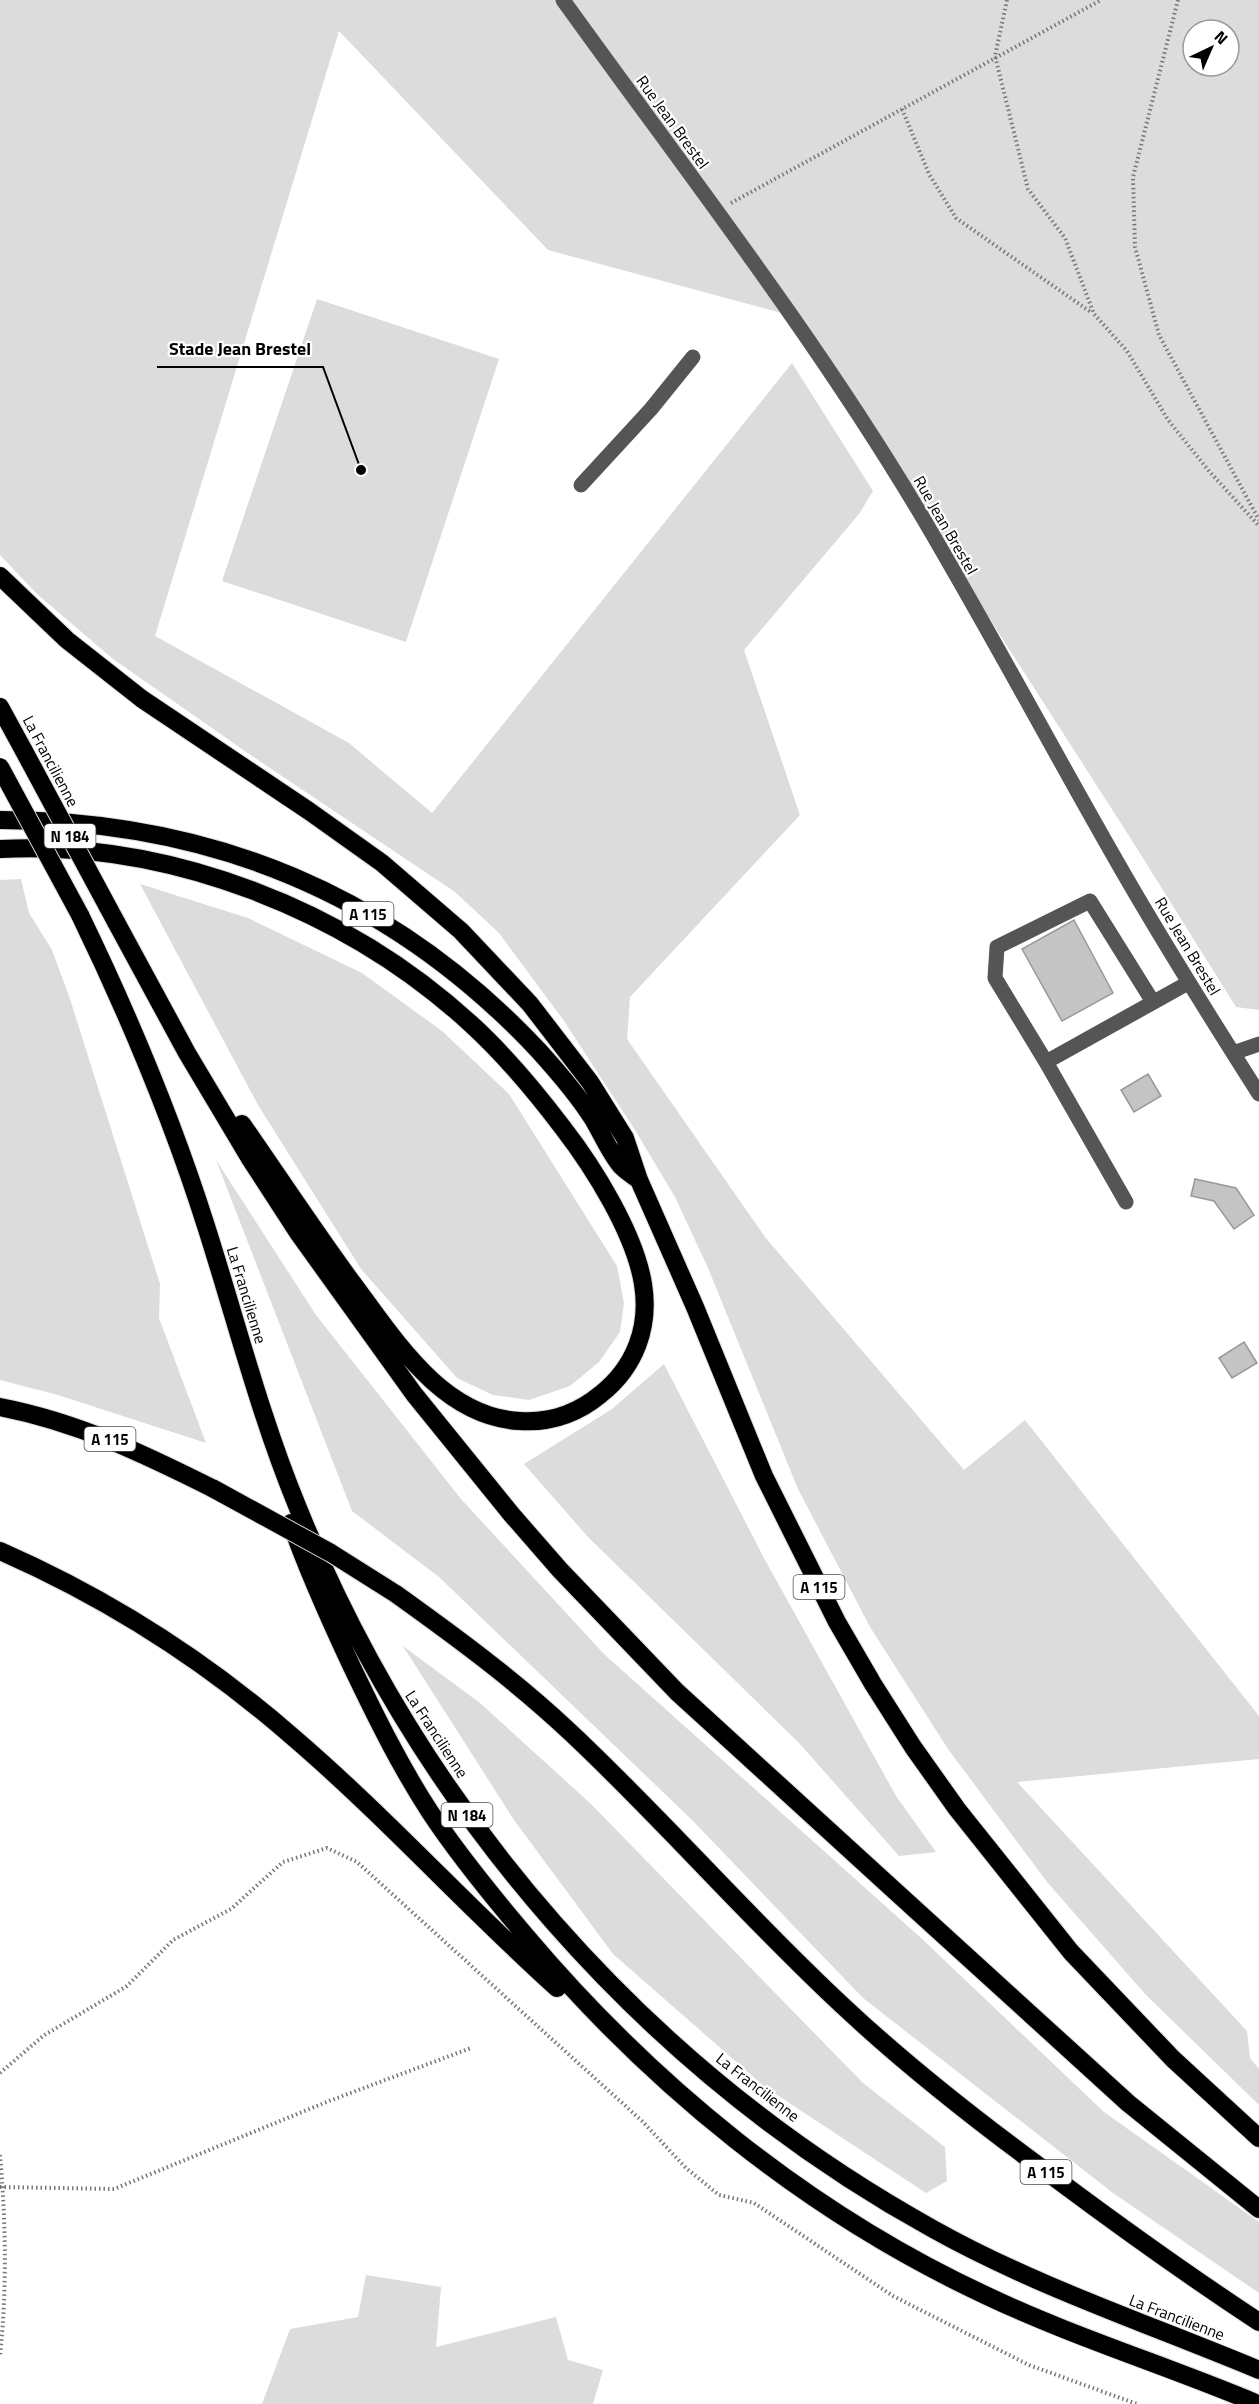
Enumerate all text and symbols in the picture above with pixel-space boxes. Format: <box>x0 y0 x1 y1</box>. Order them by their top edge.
north arrow <box>1181 18 1241 78</box>
text: N <box>1209 25 1234 50</box>
street label: Rue Jean Brestel <box>631 70 715 174</box>
callout: Stade Jean Brestel <box>157 331 323 367</box>
text: Stade Jean Brestel <box>169 335 311 362</box>
street label: Rue Jean Brestel <box>908 471 984 579</box>
street label: La Francilienne <box>17 711 85 811</box>
road number: N 184 <box>44 824 96 848</box>
street label: Rue Jean Brestel <box>1149 892 1227 1000</box>
road number: A 115 <box>342 902 394 926</box>
street label: La Francilienne <box>221 1243 273 1347</box>
road number: A 115 <box>84 1427 136 1451</box>
road number: A 115 <box>794 1575 844 1599</box>
street label: La Francilienne <box>400 1685 474 1783</box>
road number: N 184 <box>442 1803 492 1827</box>
street label: La Francilienne <box>711 2047 805 2127</box>
road number: A 115 <box>1020 2160 1072 2184</box>
street label: La Francilienne <box>1126 2288 1228 2346</box>

